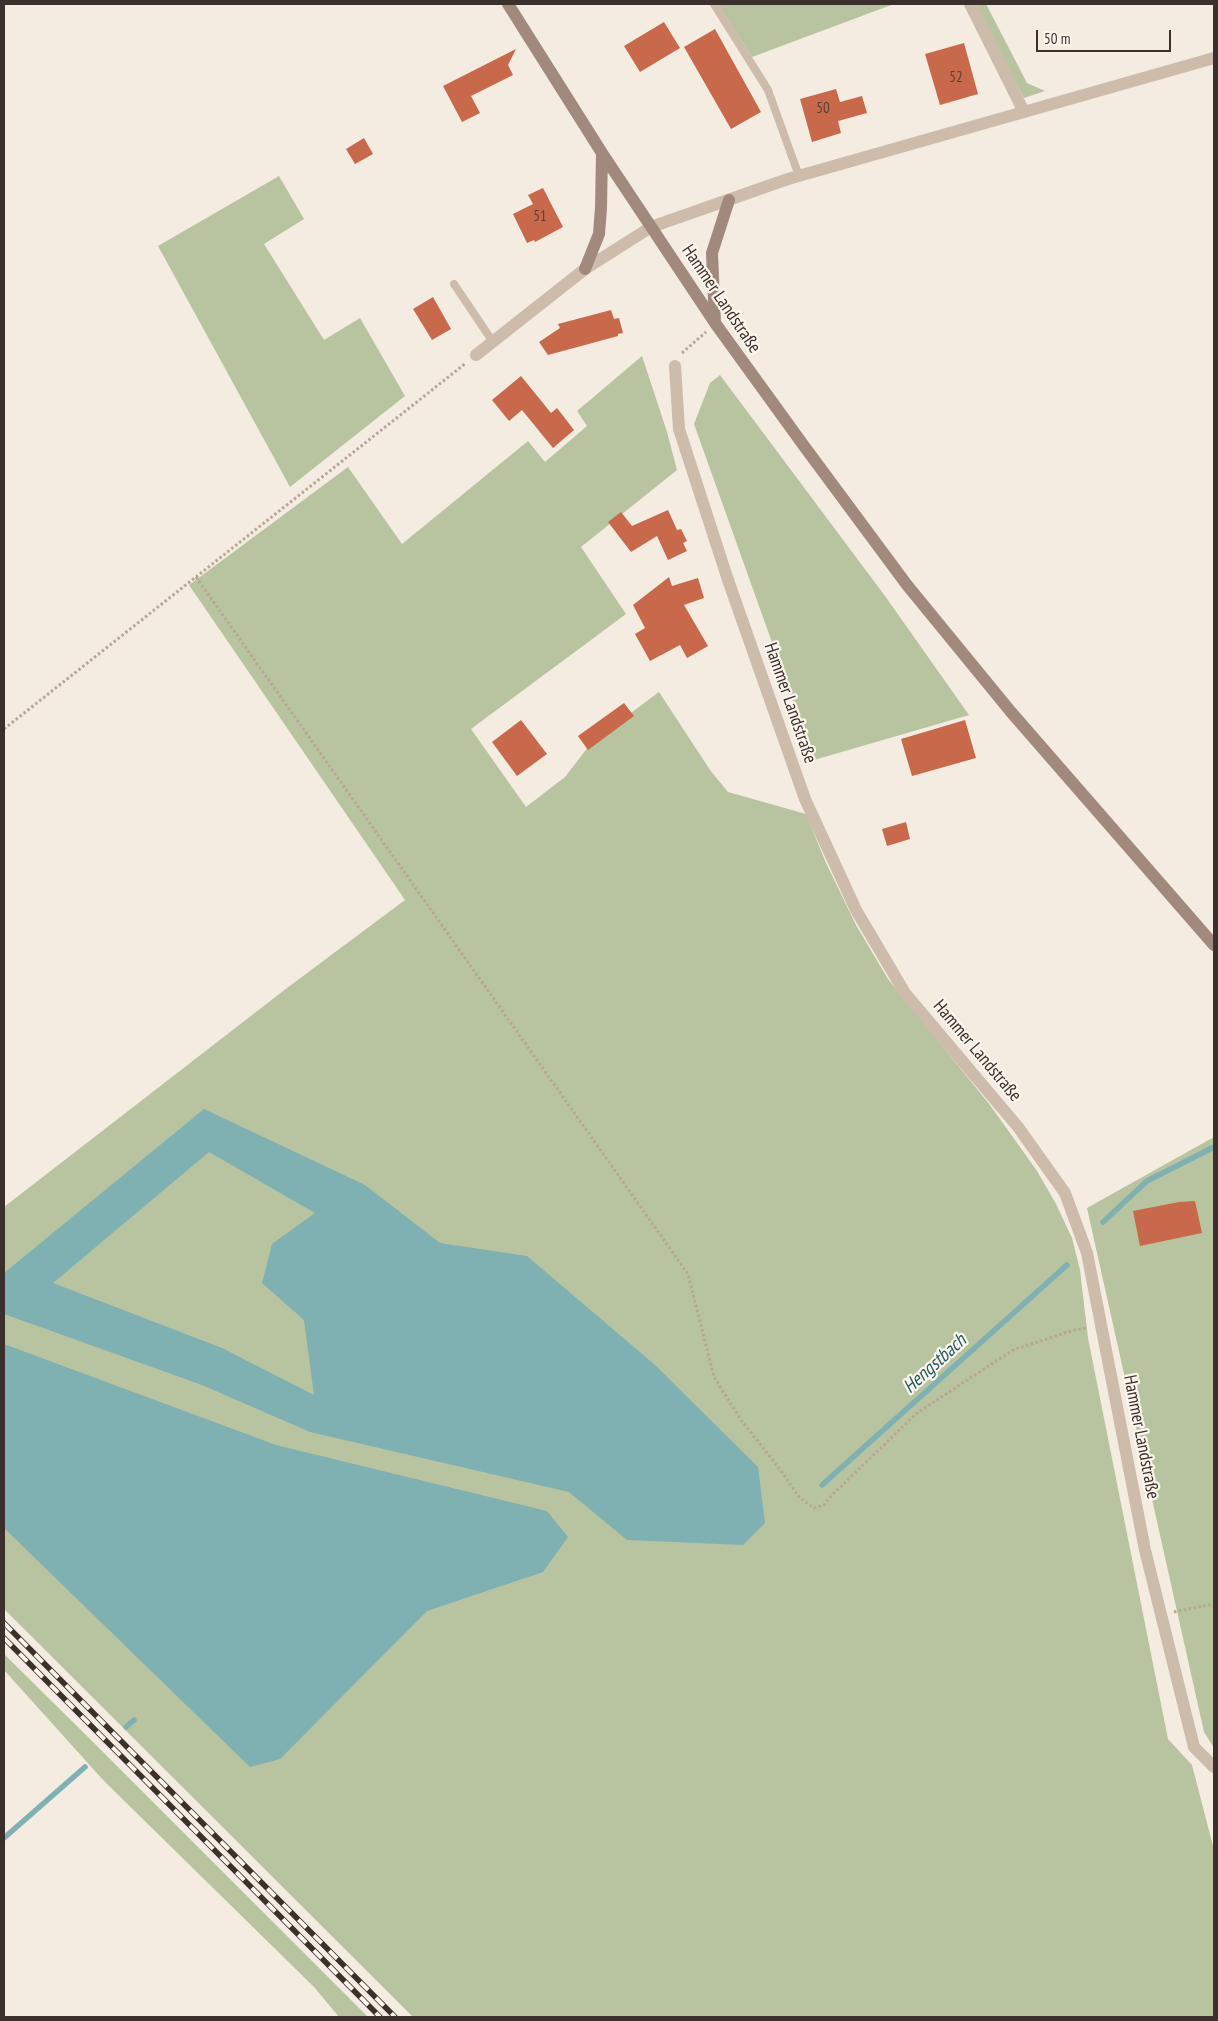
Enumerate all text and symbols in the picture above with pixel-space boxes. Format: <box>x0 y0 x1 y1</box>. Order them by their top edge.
scale bar <box>1038 20 1173 52</box>
text: 50 m <box>1044 29 1070 48</box>
house number: 52 <box>949 69 963 87</box>
house number: 50 <box>816 100 830 118</box>
house number: 51 <box>533 208 547 226</box>
street label: Hammer Landstraße <box>677 241 765 357</box>
street label: Hammer Landstraße <box>759 640 821 766</box>
street label: Hammer Landstraße <box>928 996 1026 1106</box>
water label: Hengstbach <box>899 1330 971 1398</box>
street label: Hammer Landstraße <box>1118 1373 1164 1501</box>

